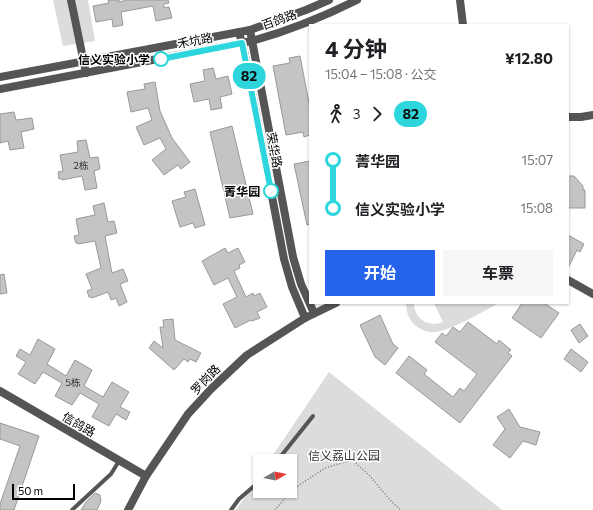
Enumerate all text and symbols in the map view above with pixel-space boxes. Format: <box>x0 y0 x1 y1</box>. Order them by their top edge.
street label: 百鸽路 <box>260 6 298 32</box>
street label: 禾坑路 <box>176 30 214 50</box>
text: 4 分钟 <box>325 35 387 62</box>
text: ¥12.80 <box>505 49 553 67</box>
marker: 信义实验小学 <box>153 51 169 67</box>
place label: 信义实验小学 <box>78 52 150 66</box>
line badge: 82 <box>231 63 267 89</box>
text: 15:04 – 15:08 · 公交 <box>325 66 437 82</box>
text: 82 <box>241 67 257 84</box>
icon: walk <box>325 103 347 125</box>
icon: forward <box>366 103 388 125</box>
text: 82 <box>402 105 419 122</box>
text: 3 <box>353 106 360 122</box>
street label: 荣华路 <box>265 131 285 169</box>
text: 菁华园 <box>355 152 400 170</box>
text: 15:07 <box>522 152 553 168</box>
house number: 2栋 <box>73 159 89 171</box>
marker: 菁华园 <box>263 183 279 199</box>
place label: 菁华园 <box>224 184 260 198</box>
text: 信义实验小学 <box>355 200 445 218</box>
text: 15:08 <box>521 200 553 216</box>
button: 开始 <box>325 250 435 296</box>
button: 车票 <box>443 250 553 296</box>
street label: 罗岗路 <box>187 361 223 397</box>
house number: 5栋 <box>65 376 81 388</box>
street label: 信鸽路 <box>60 409 98 439</box>
park label: 信义荔山公园 <box>308 448 380 462</box>
north arrow <box>253 454 297 498</box>
map controls <box>253 454 297 498</box>
scale bar <box>12 482 75 501</box>
text: 50 m <box>18 484 43 497</box>

